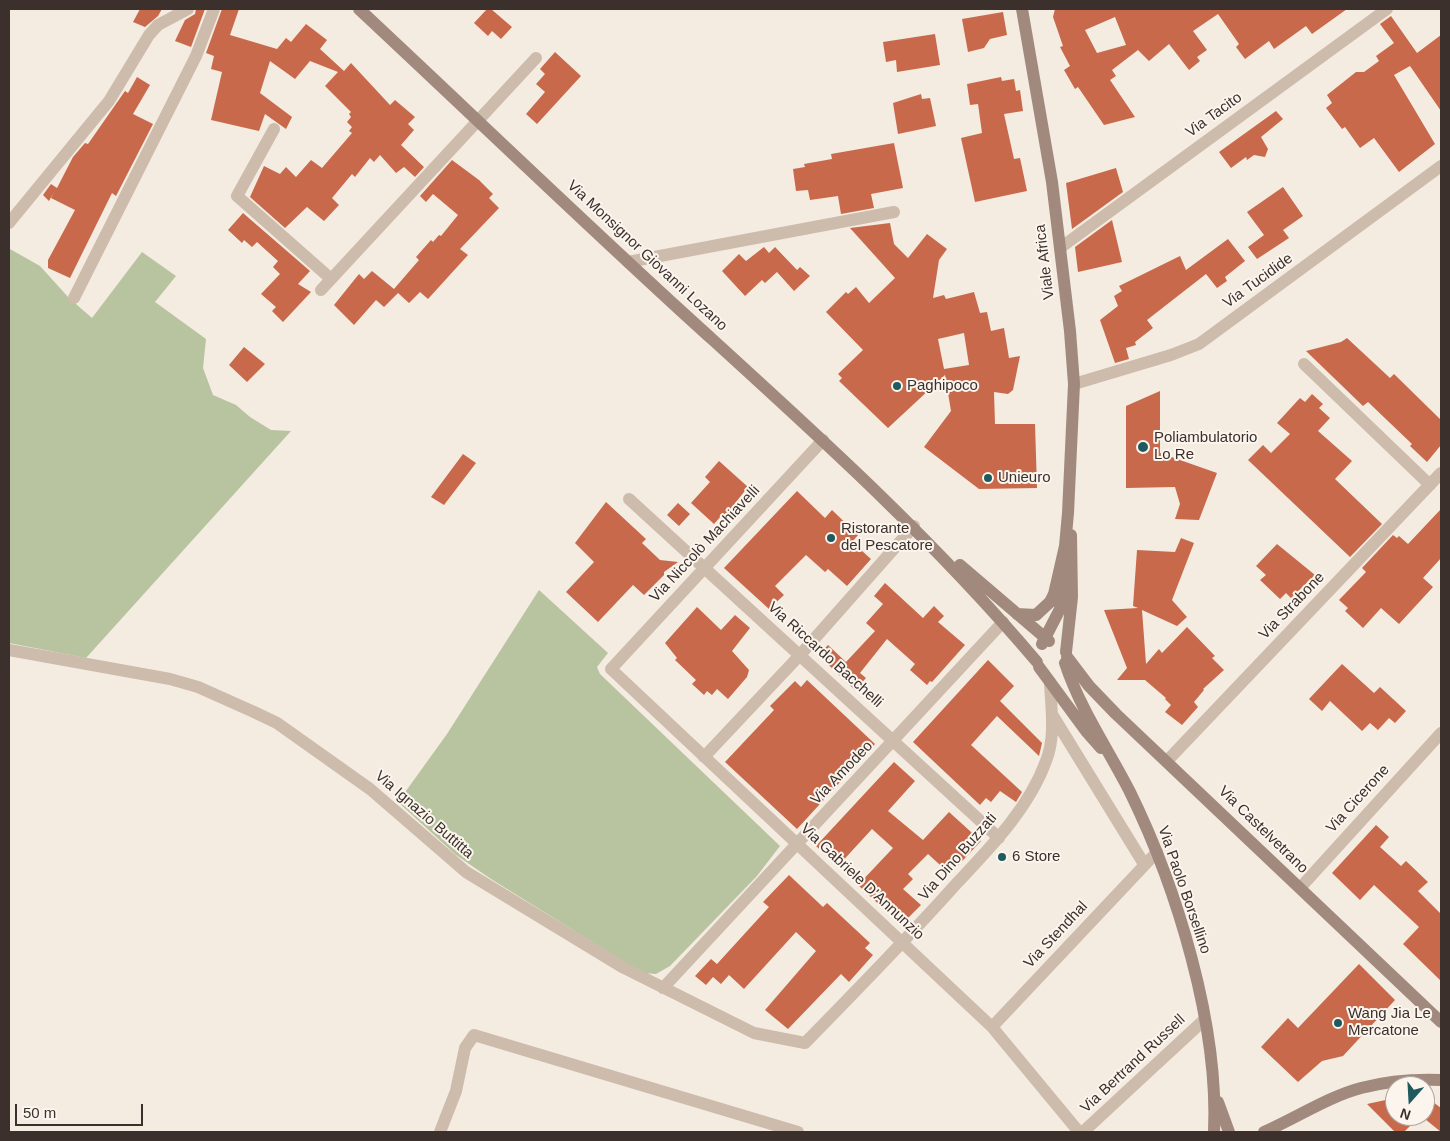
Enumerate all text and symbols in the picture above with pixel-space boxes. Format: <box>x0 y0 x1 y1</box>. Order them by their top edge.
street label: Via Tacito <box>1183 89 1245 141</box>
street label: Via Monsignor Giovanni Lozano <box>563 177 731 335</box>
street label: Viale Africa <box>1031 223 1059 301</box>
street label: Via Tucidide <box>1220 250 1296 312</box>
place label: Paghipoco <box>907 377 978 395</box>
marker: Paghipoco <box>891 380 903 392</box>
place label: Poliambulatorio Lo Re <box>1154 429 1257 464</box>
marker: Poliambulatorio Lo Re <box>1136 440 1150 454</box>
place label: Unieuro <box>998 469 1051 487</box>
marker: Unieuro <box>982 472 994 484</box>
street label: Via Niccolò Machiavelli <box>646 482 764 606</box>
place label: Ristorante del Pescatore <box>841 520 933 555</box>
marker: Ristorante del Pescatore <box>825 532 837 544</box>
street label: Via Strabone <box>1255 569 1329 643</box>
street label: Via Riccardo Bacchelli <box>764 598 886 712</box>
street label: Via Amodeo <box>807 737 877 809</box>
street label: Via Cicerone <box>1323 761 1393 837</box>
street label: Via Ignazio Buttitta <box>371 767 477 863</box>
street label: Via Castelvetrano <box>1214 782 1312 878</box>
street label: Via Dino Buzzati <box>915 810 1001 904</box>
street label: Via Gabriele D'Annunzio <box>796 820 928 944</box>
street label: Via Paolo Borsellino <box>1154 824 1214 956</box>
place label: 6 Store <box>1012 848 1060 866</box>
marker: 6 Store <box>996 851 1008 863</box>
street label: Via Stendhal <box>1021 898 1091 972</box>
place label: Wang Jia Le Mercatone <box>1348 1005 1431 1040</box>
street label: Via Bertrand Russell <box>1077 1011 1189 1117</box>
marker: Wang Jia Le Mercatone <box>1332 1017 1344 1029</box>
north arrow <box>1385 1076 1435 1126</box>
scale bar <box>18 1094 145 1126</box>
text: 50 m <box>23 1104 56 1121</box>
text: N <box>1398 1105 1413 1123</box>

